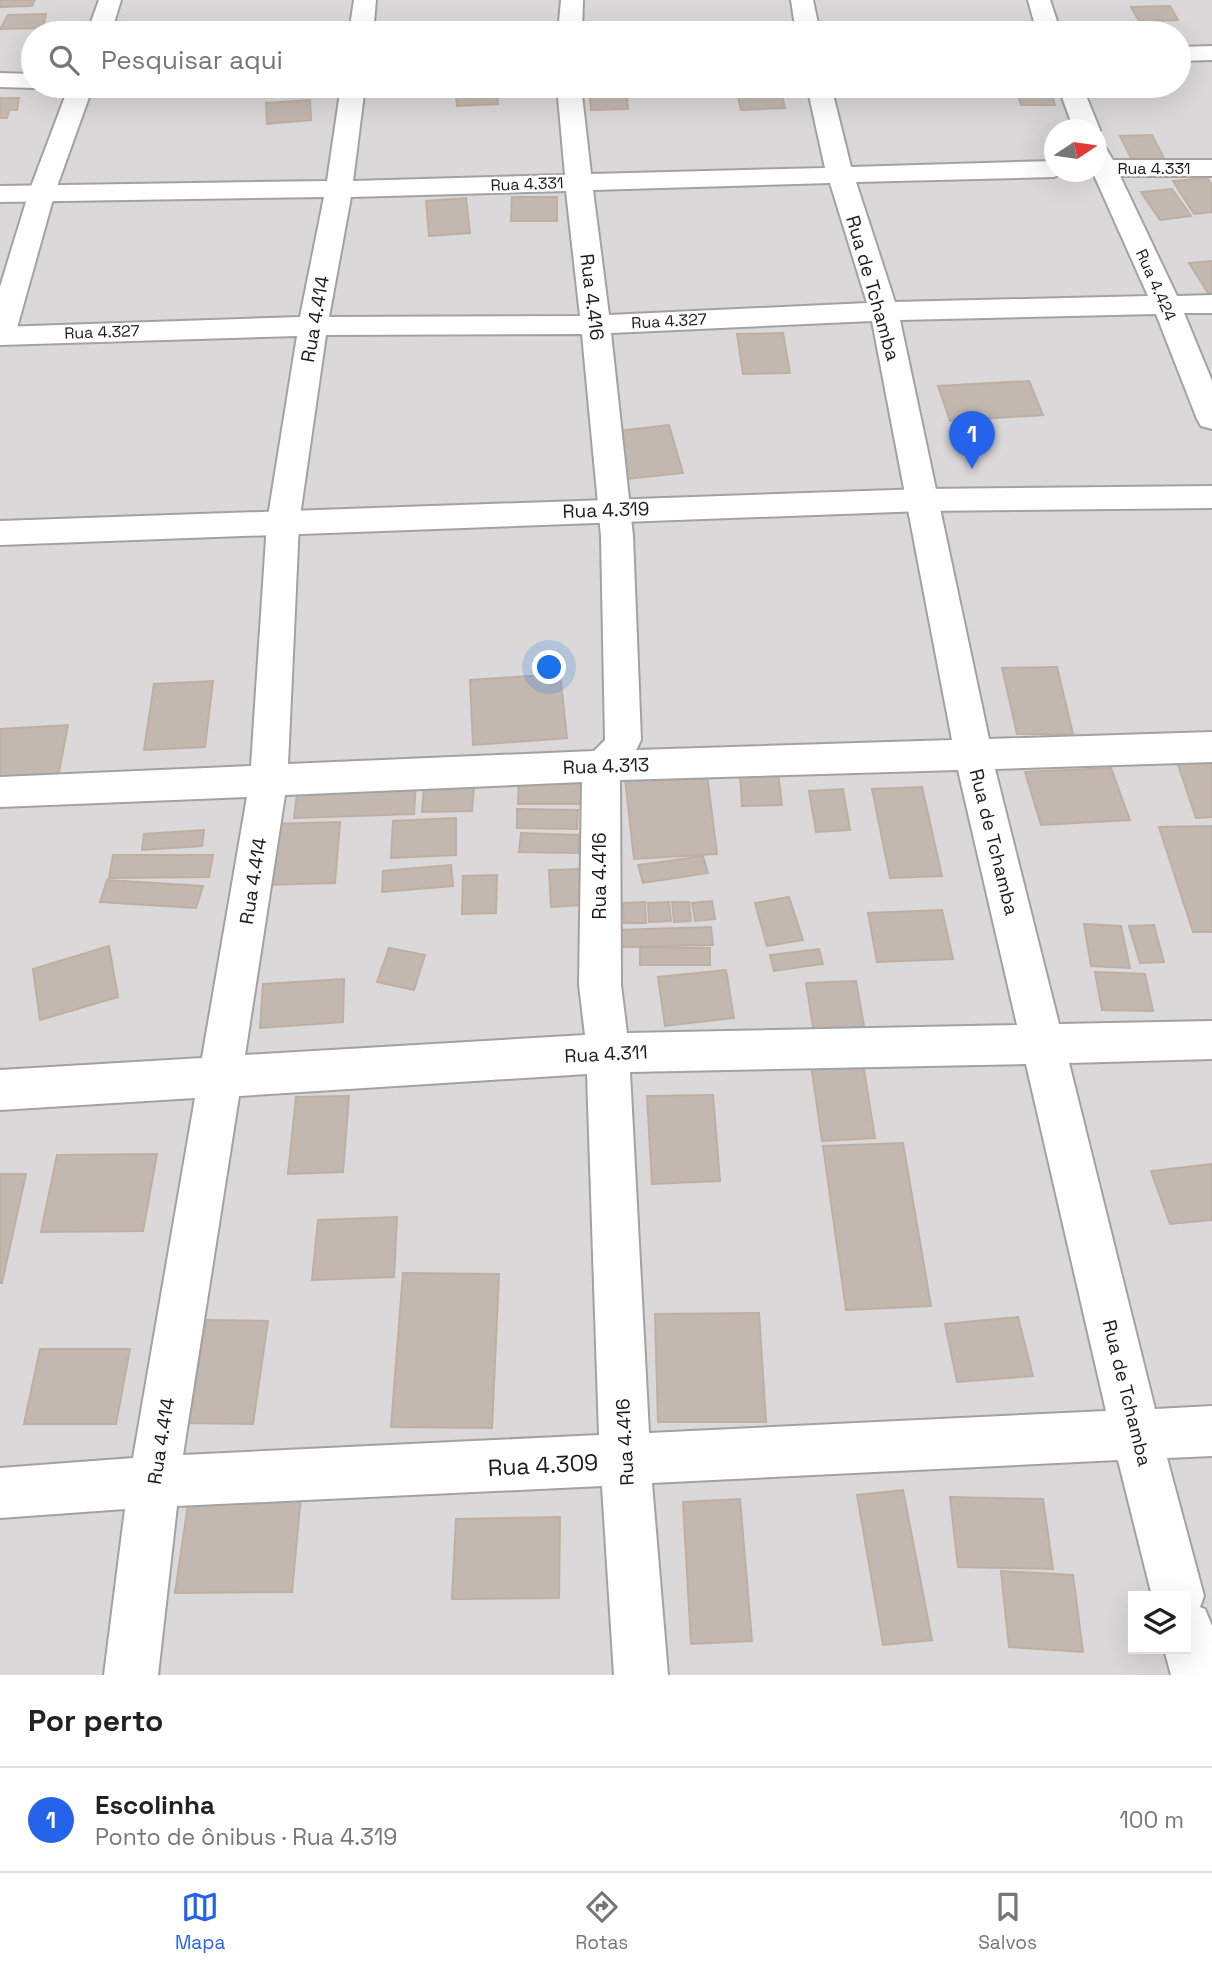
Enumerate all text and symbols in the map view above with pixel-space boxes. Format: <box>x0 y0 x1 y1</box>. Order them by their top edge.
search box <box>21 21 1191 98</box>
icon: search <box>45 41 83 79</box>
text: Pesquisar aqui <box>101 43 283 77</box>
north arrow <box>1044 119 1107 182</box>
street label: Rua 4.331 <box>1117 158 1191 179</box>
street label: Rua 4.331 <box>490 172 564 196</box>
street label: Rua de Tchamba <box>840 212 906 364</box>
street label: Rua 4.424 <box>1131 246 1181 324</box>
street label: Rua 4.416 <box>574 252 610 342</box>
street label: Rua 4.414 <box>295 274 335 364</box>
street label: Rua 4.327 <box>631 309 707 333</box>
street label: Rua 4.327 <box>64 320 140 344</box>
pin: 1 <box>949 411 995 469</box>
street label: Rua 4.319 <box>562 496 650 524</box>
your location <box>532 650 566 684</box>
street label: Rua 4.313 <box>562 752 650 780</box>
street label: Rua de Tchamba <box>964 766 1024 918</box>
street label: Rua 4.416 <box>587 832 612 920</box>
street label: Rua 4.414 <box>234 836 272 926</box>
street label: Rua 4.311 <box>564 1039 648 1069</box>
street label: Rua de Tchamba <box>1097 1317 1157 1469</box>
street label: Rua 4.414 <box>142 1396 180 1486</box>
street label: Rua 4.416 <box>610 1398 640 1486</box>
street label: Rua 4.309 <box>487 1447 599 1483</box>
map controls <box>1128 1591 1191 1654</box>
button: layers <box>1128 1591 1191 1654</box>
text: Por perto <box>28 1701 163 1740</box>
text: Escolinha <box>95 1788 215 1822</box>
text: 1 <box>46 1805 56 1835</box>
text: 100 m <box>1119 1805 1184 1835</box>
text: Ponto de ônibus · Rua 4.319 <box>95 1822 397 1852</box>
tab: Mapa <box>175 1888 225 1955</box>
tab: Rotas <box>575 1888 628 1955</box>
tab: Salvos <box>978 1888 1037 1955</box>

